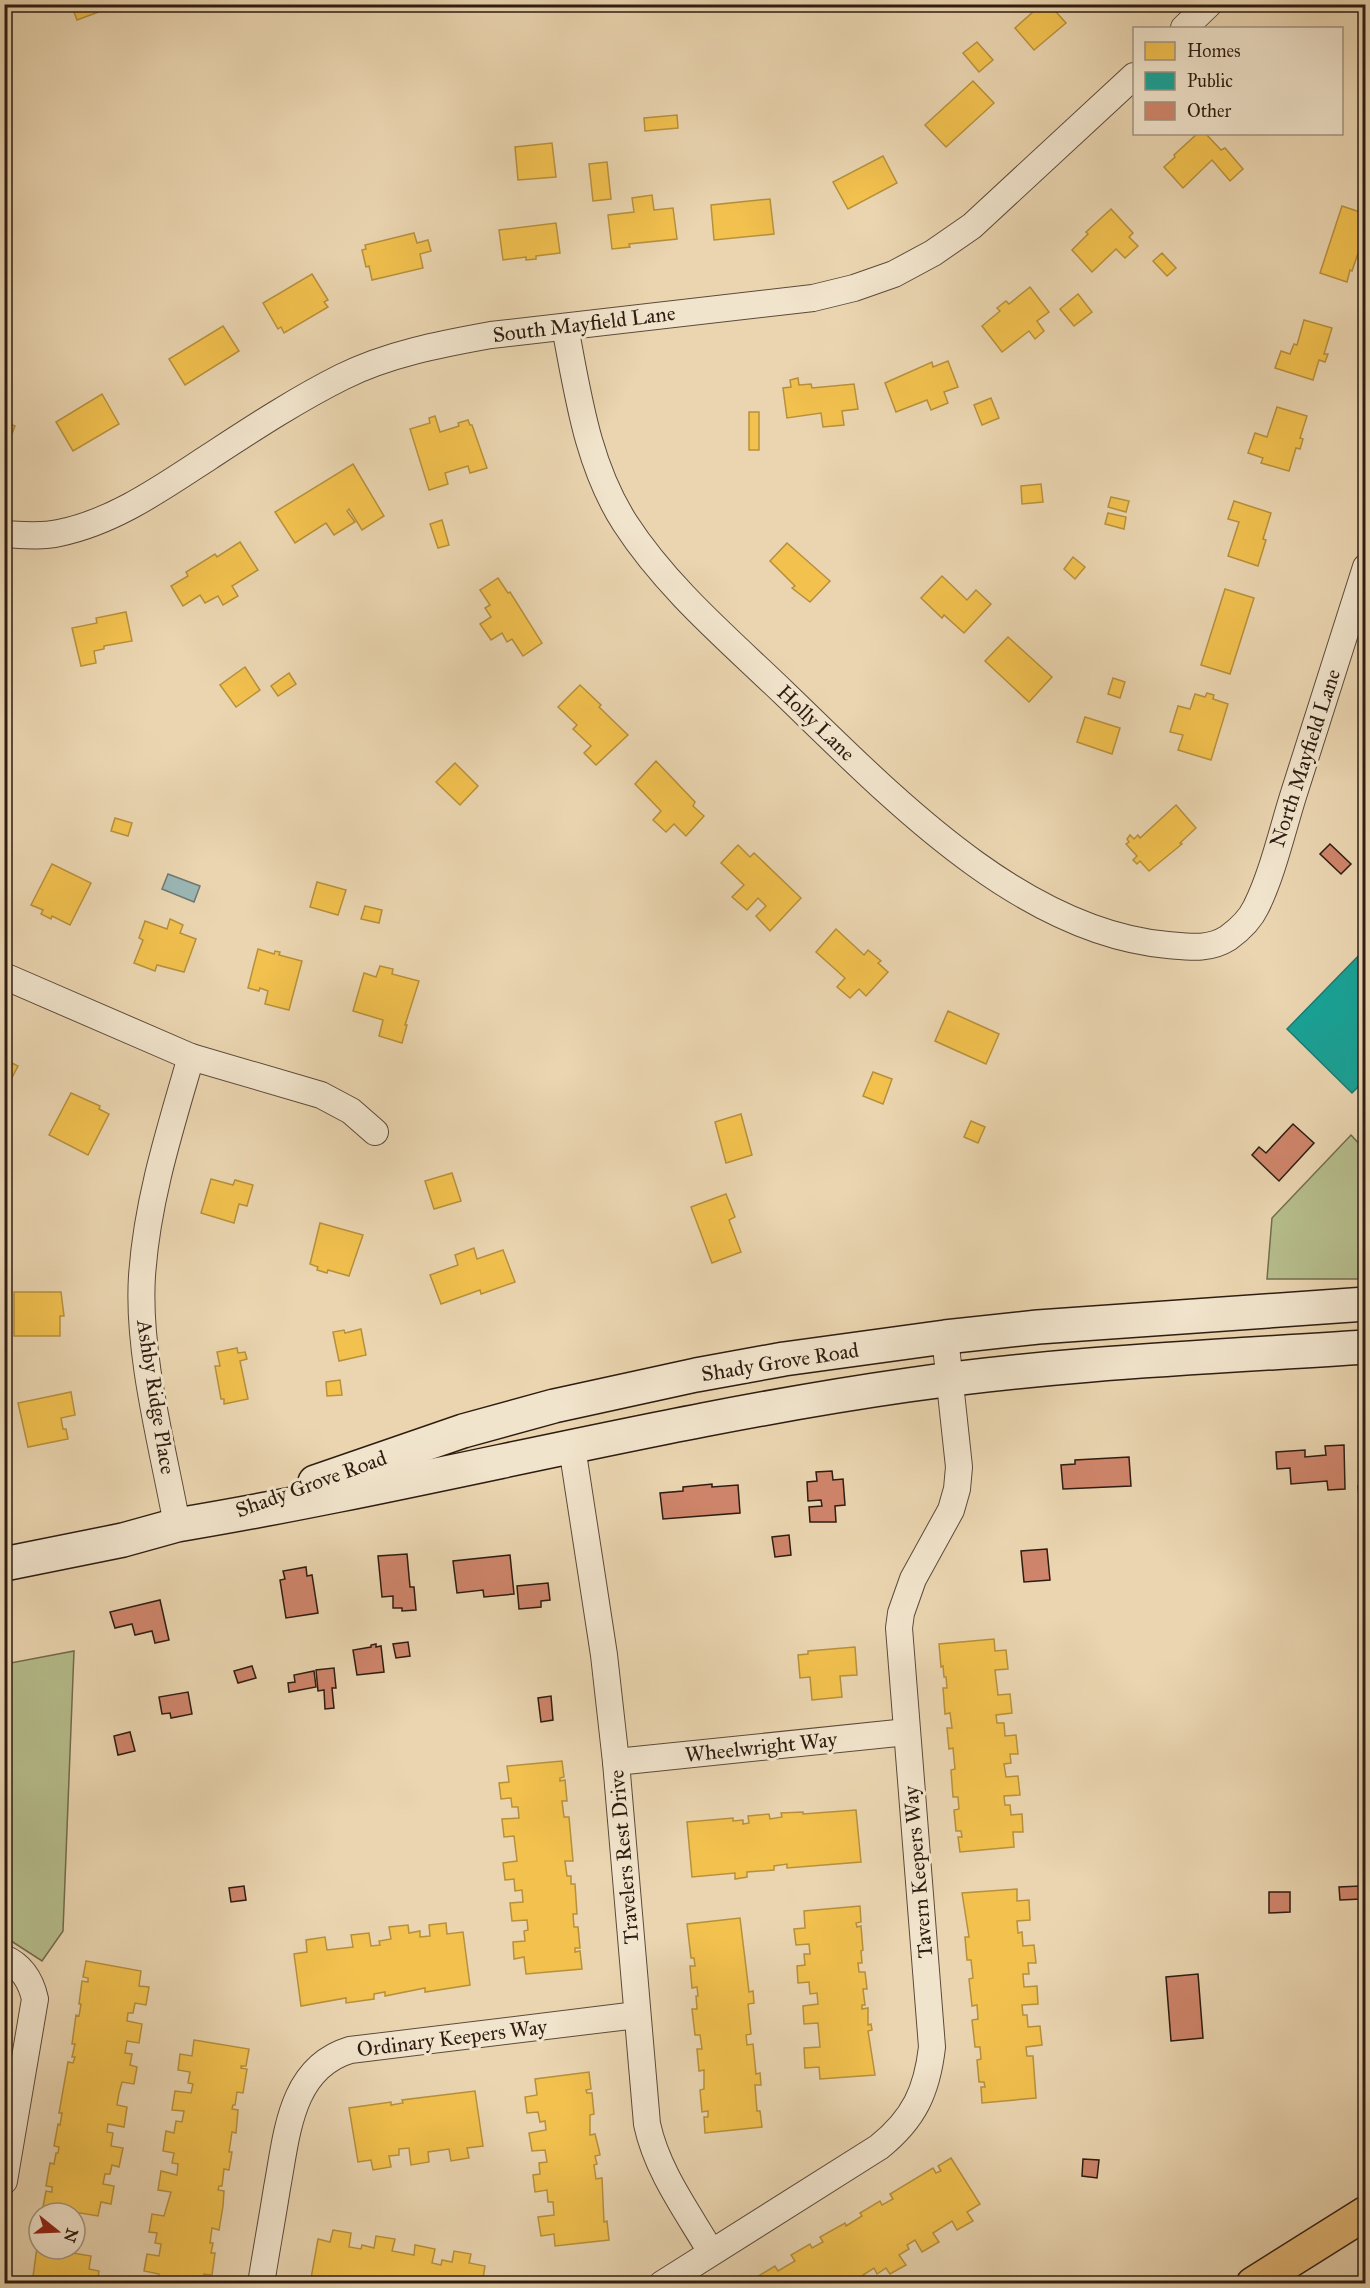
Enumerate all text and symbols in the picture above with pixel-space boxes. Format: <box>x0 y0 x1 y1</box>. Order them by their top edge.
legend <box>1133 27 1343 135</box>
text: Homes <box>1187 40 1241 62</box>
text: Public <box>1187 70 1233 92</box>
text: Other <box>1187 100 1232 122</box>
street label: South Mayfield Lane <box>491 300 677 348</box>
street label: North Mayfield Lane <box>1264 665 1346 850</box>
street label: Holly Lane <box>772 679 861 767</box>
street label: Ashby Ridge Place <box>131 1317 181 1476</box>
street label: Shady Grove Road <box>699 1337 861 1387</box>
street label: Shady Grove Road <box>232 1444 391 1523</box>
street label: Wheelwright Way <box>684 1726 839 1768</box>
street label: Travelers Rest Drive <box>603 1768 645 1945</box>
street label: Tavern Keepers Way <box>897 1784 938 1959</box>
street label: Ordinary Keepers Way <box>355 2013 550 2063</box>
north arrow <box>27 2201 87 2261</box>
text: N <box>60 2226 82 2245</box>

